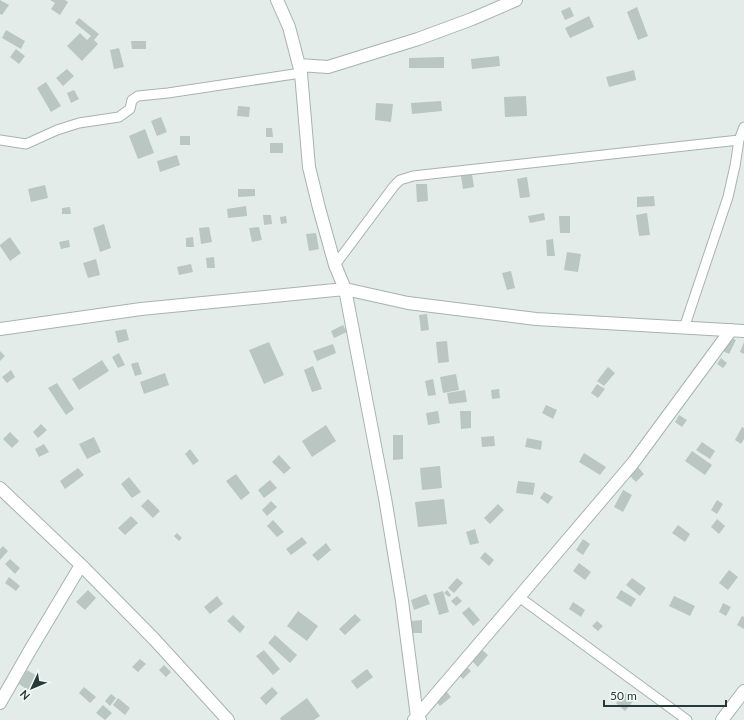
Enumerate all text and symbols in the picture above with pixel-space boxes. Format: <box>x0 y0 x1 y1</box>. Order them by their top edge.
north arrow <box>12 668 52 708</box>
scale bar <box>604 682 726 708</box>
text: N <box>17 688 32 703</box>
text: 50 m <box>610 688 637 703</box>

